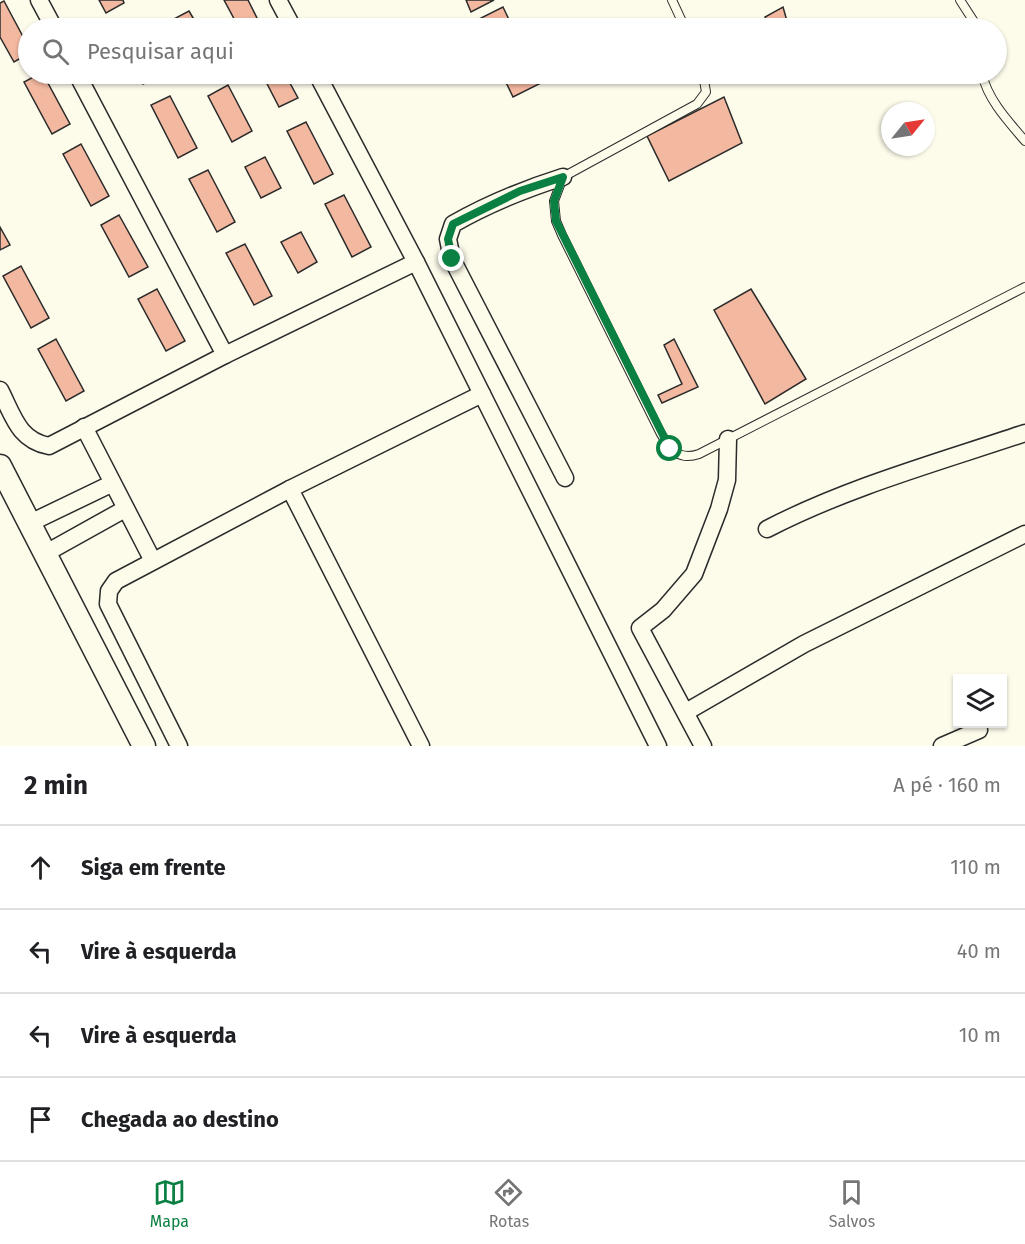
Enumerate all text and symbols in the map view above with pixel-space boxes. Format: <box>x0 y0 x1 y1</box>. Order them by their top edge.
search box <box>18 18 1007 84</box>
icon: search <box>39 35 72 68</box>
text: Pesquisar aqui <box>87 38 234 65</box>
north arrow <box>881 102 935 156</box>
route end <box>438 245 464 271</box>
route start <box>656 435 682 461</box>
map controls <box>953 674 1007 728</box>
button: layers <box>953 674 1007 728</box>
text: 2 min <box>24 770 88 801</box>
text: A pé · 160 m <box>893 773 1001 797</box>
icon: ahead <box>24 851 57 884</box>
text: Siga em frente <box>81 854 226 881</box>
text: 110 m <box>950 855 1001 879</box>
icon: left <box>24 935 57 968</box>
text: Vire à esquerda <box>81 938 237 965</box>
text: 40 m <box>957 939 1001 963</box>
icon: left <box>24 1019 57 1052</box>
text: Vire à esquerda <box>81 1022 237 1049</box>
text: 10 m <box>959 1023 1001 1047</box>
icon: arrive <box>24 1103 57 1136</box>
text: Chegada ao destino <box>81 1106 279 1133</box>
tab: Mapa <box>150 1176 189 1231</box>
tab: Rotas <box>489 1176 529 1231</box>
tab: Salvos <box>829 1176 875 1231</box>

